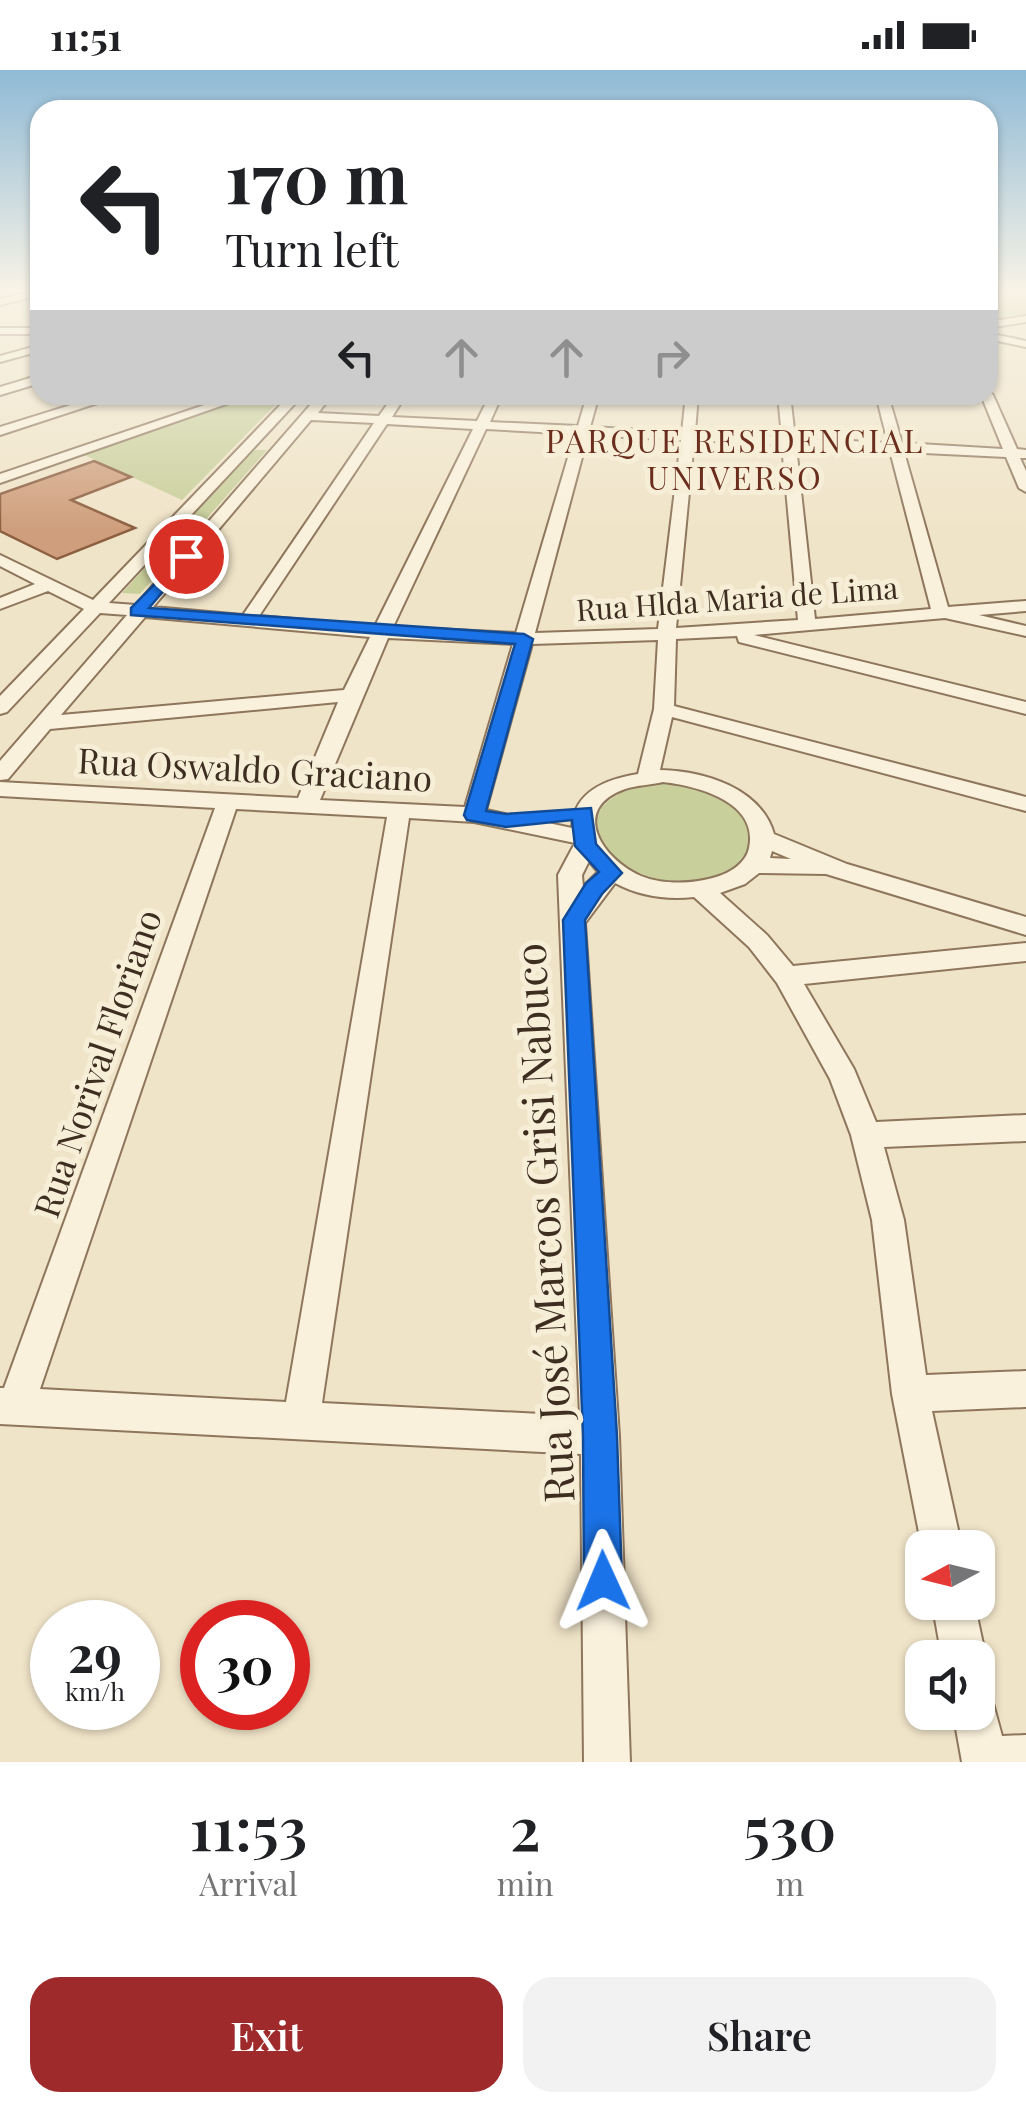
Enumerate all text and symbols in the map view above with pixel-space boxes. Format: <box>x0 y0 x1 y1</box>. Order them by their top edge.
text: 11:51 <box>50 10 122 61</box>
text: 170 m <box>225 128 408 222</box>
icon: left <box>60 140 190 270</box>
text: Turn left <box>225 218 399 278</box>
icon: left <box>329 330 384 385</box>
icon: ahead <box>434 330 489 385</box>
icon: ahead <box>539 330 594 385</box>
icon: right <box>644 330 699 385</box>
district label: PARQUE RESIDENCIAL UNIVERSO <box>545 418 925 498</box>
pin <box>144 514 229 599</box>
icon: arrive <box>159 529 214 584</box>
street label: Rua Hlda Maria de Lima <box>575 567 899 629</box>
street label: Rua Oswaldo Graciano <box>77 735 433 801</box>
street label: Rua Norival Floriano <box>21 903 171 1223</box>
street label: Rua José Marcos Grisi Nabuco <box>500 942 586 1504</box>
position arrow <box>551 1529 655 1633</box>
north arrow <box>905 1530 995 1620</box>
map controls <box>905 1530 995 1730</box>
speed limit sign: 30 <box>180 1600 310 1730</box>
text: 29 <box>68 1619 122 1686</box>
button: sound <box>905 1640 995 1730</box>
text: km/h <box>65 1674 125 1707</box>
text: 11:53 <box>190 1786 307 1866</box>
text: 2 <box>510 1786 541 1866</box>
text: 530 <box>743 1786 836 1866</box>
text: Arrival <box>199 1861 298 1904</box>
text: min <box>497 1861 554 1904</box>
text: m <box>776 1861 804 1904</box>
button: Exit <box>30 1977 503 2092</box>
button: Share <box>523 1977 996 2092</box>

